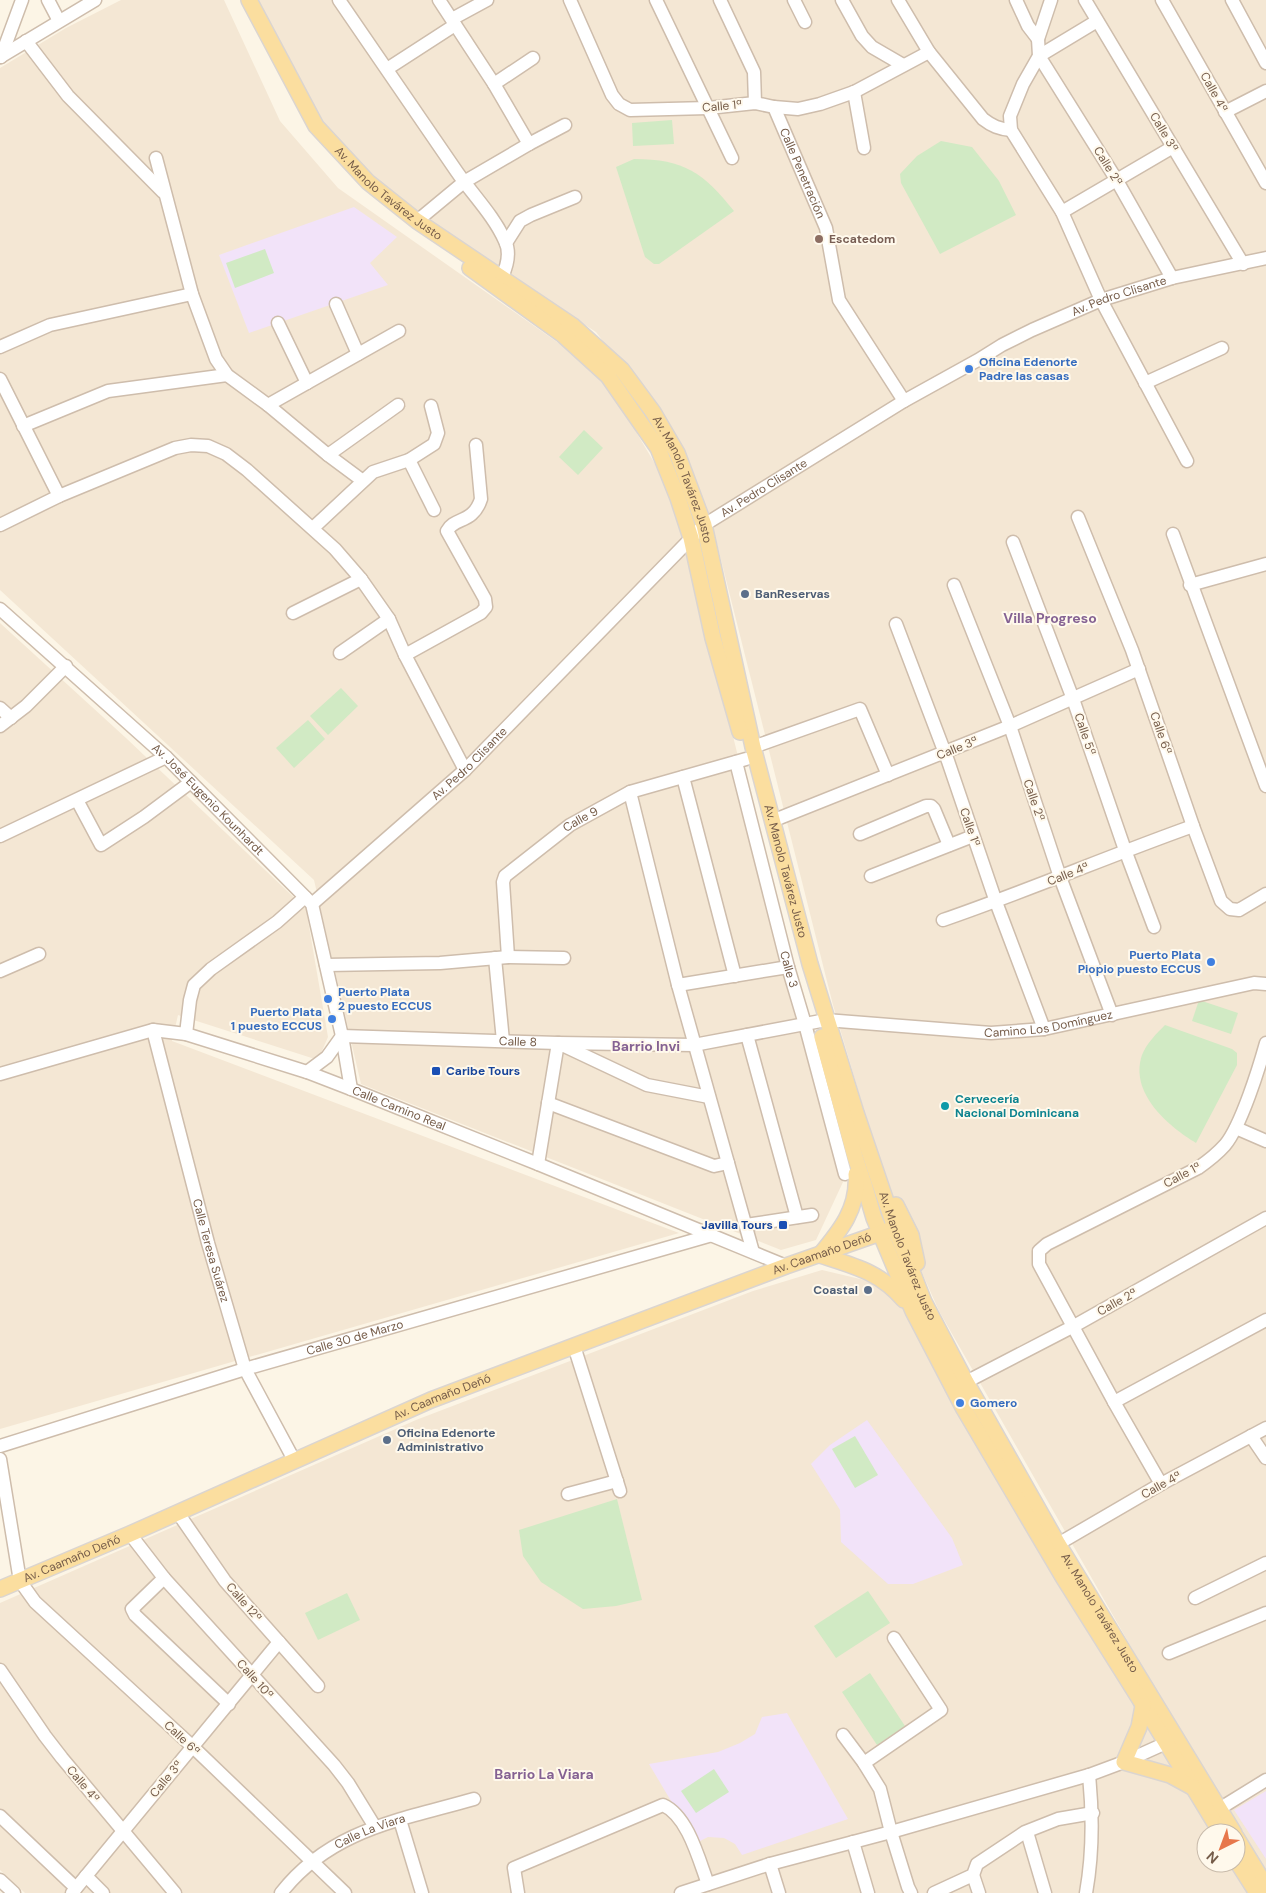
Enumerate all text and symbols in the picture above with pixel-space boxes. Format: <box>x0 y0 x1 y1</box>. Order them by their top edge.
street label: Calle 4ª <box>1196 69 1232 115</box>
street label: Calle 1ª <box>701 96 743 116</box>
street label: Calle 3ª <box>1146 109 1182 155</box>
street label: Calle Penetración <box>776 125 829 221</box>
street label: Av. Manolo Tavárez Justo <box>331 143 445 244</box>
street label: Calle 2ª <box>1090 143 1126 189</box>
place label: Escatedom <box>829 231 895 247</box>
marker: Escatedom <box>813 233 825 245</box>
street label: Av. Pedro Clisante <box>1069 272 1169 320</box>
place label: Oficina Edenorte Padre las casas <box>979 354 1078 384</box>
marker: Oficina Edenorte Padre las casas <box>963 363 975 375</box>
street label: Av. Manolo Tavárez Justo <box>649 413 716 545</box>
street label: Av. Pedro Clisante <box>717 455 810 521</box>
place label: BanReservas <box>755 586 830 602</box>
marker: BanReservas <box>739 588 751 600</box>
district label: Villa Progreso <box>1003 609 1097 627</box>
street label: Calle 6ª <box>1146 710 1176 756</box>
street label: Calle 5ª <box>1070 711 1100 757</box>
street label: Av. Pedro Clisante <box>428 723 511 804</box>
street label: Calle 3ª <box>934 732 980 764</box>
street label: Av. José Eugenio Kounhardt <box>148 740 268 859</box>
street label: Calle 2ª <box>1019 777 1049 823</box>
street label: Calle 9 <box>559 803 601 836</box>
street label: Av. Manolo Tavárez Justo <box>760 803 811 940</box>
street label: Calle 1ª <box>956 805 984 849</box>
street label: Calle 4ª <box>1045 858 1091 890</box>
place label: Puerto Plata Piopio puesto ECCUS <box>1078 947 1201 977</box>
street label: Calle 3 <box>776 949 802 990</box>
marker: Puerto Plata Piopio puesto ECCUS <box>1205 956 1217 968</box>
place label: Puerto Plata 2 puesto ECCUS <box>338 984 432 1014</box>
marker: Puerto Plata 2 puesto ECCUS <box>322 993 334 1005</box>
place label: Puerto Plata 1 puesto ECCUS <box>231 1004 322 1034</box>
street label: Camino Los Domínguez <box>983 1006 1114 1041</box>
marker: Puerto Plata 1 puesto ECCUS <box>326 1013 338 1025</box>
street label: Calle 8 <box>499 1033 537 1050</box>
district label: Barrio Invi <box>612 1037 680 1055</box>
place label: Caribe Tours <box>446 1063 520 1079</box>
marker: Caribe Tours <box>430 1065 442 1077</box>
street label: Calle Camino Real <box>350 1082 448 1134</box>
place label: Cervecería Nacional Dominicana <box>955 1091 1079 1121</box>
marker: Cervecería Nacional Dominicana <box>939 1100 951 1112</box>
street label: Calle 1ª <box>1161 1159 1203 1191</box>
street label: Av. Manolo Tavárez Justo <box>875 1189 940 1323</box>
street label: Calle Teresa Suárez <box>189 1197 233 1304</box>
place label: Javilla Tours <box>701 1217 773 1233</box>
marker: Javilla Tours <box>777 1219 789 1231</box>
street label: Av. Caamaño Deñó <box>770 1229 874 1278</box>
place label: Coastal <box>813 1282 858 1298</box>
marker: Coastal <box>862 1284 874 1296</box>
street label: Calle 2ª <box>1094 1285 1140 1319</box>
street label: Calle 30 de Marzo <box>304 1316 405 1359</box>
street label: Av. Caamaño Deñó <box>391 1370 493 1424</box>
place label: Gomero <box>970 1395 1017 1411</box>
marker: Gomero <box>954 1397 966 1409</box>
place label: Oficina Edenorte Administrativo <box>397 1425 496 1455</box>
marker: Oficina Edenorte Administrativo <box>381 1434 393 1446</box>
street label: Calle 4ª <box>1138 1467 1184 1503</box>
street label: Av. Caamaño Deñó <box>21 1531 123 1586</box>
street label: Av. Manolo Tavárez Justo <box>1057 1550 1142 1676</box>
street label: Calle 12ª <box>223 1579 265 1625</box>
street label: Calle 10ª <box>233 1656 277 1702</box>
street label: Calle 6ª <box>161 1717 203 1759</box>
street label: Calle 3ª <box>146 1757 186 1801</box>
street label: Calle 4ª <box>63 1762 103 1806</box>
district label: Barrio La Viara <box>494 1765 594 1783</box>
street label: Calle La Viara <box>332 1810 407 1853</box>
north arrow <box>1196 1823 1246 1873</box>
text: N <box>1202 1848 1222 1868</box>

